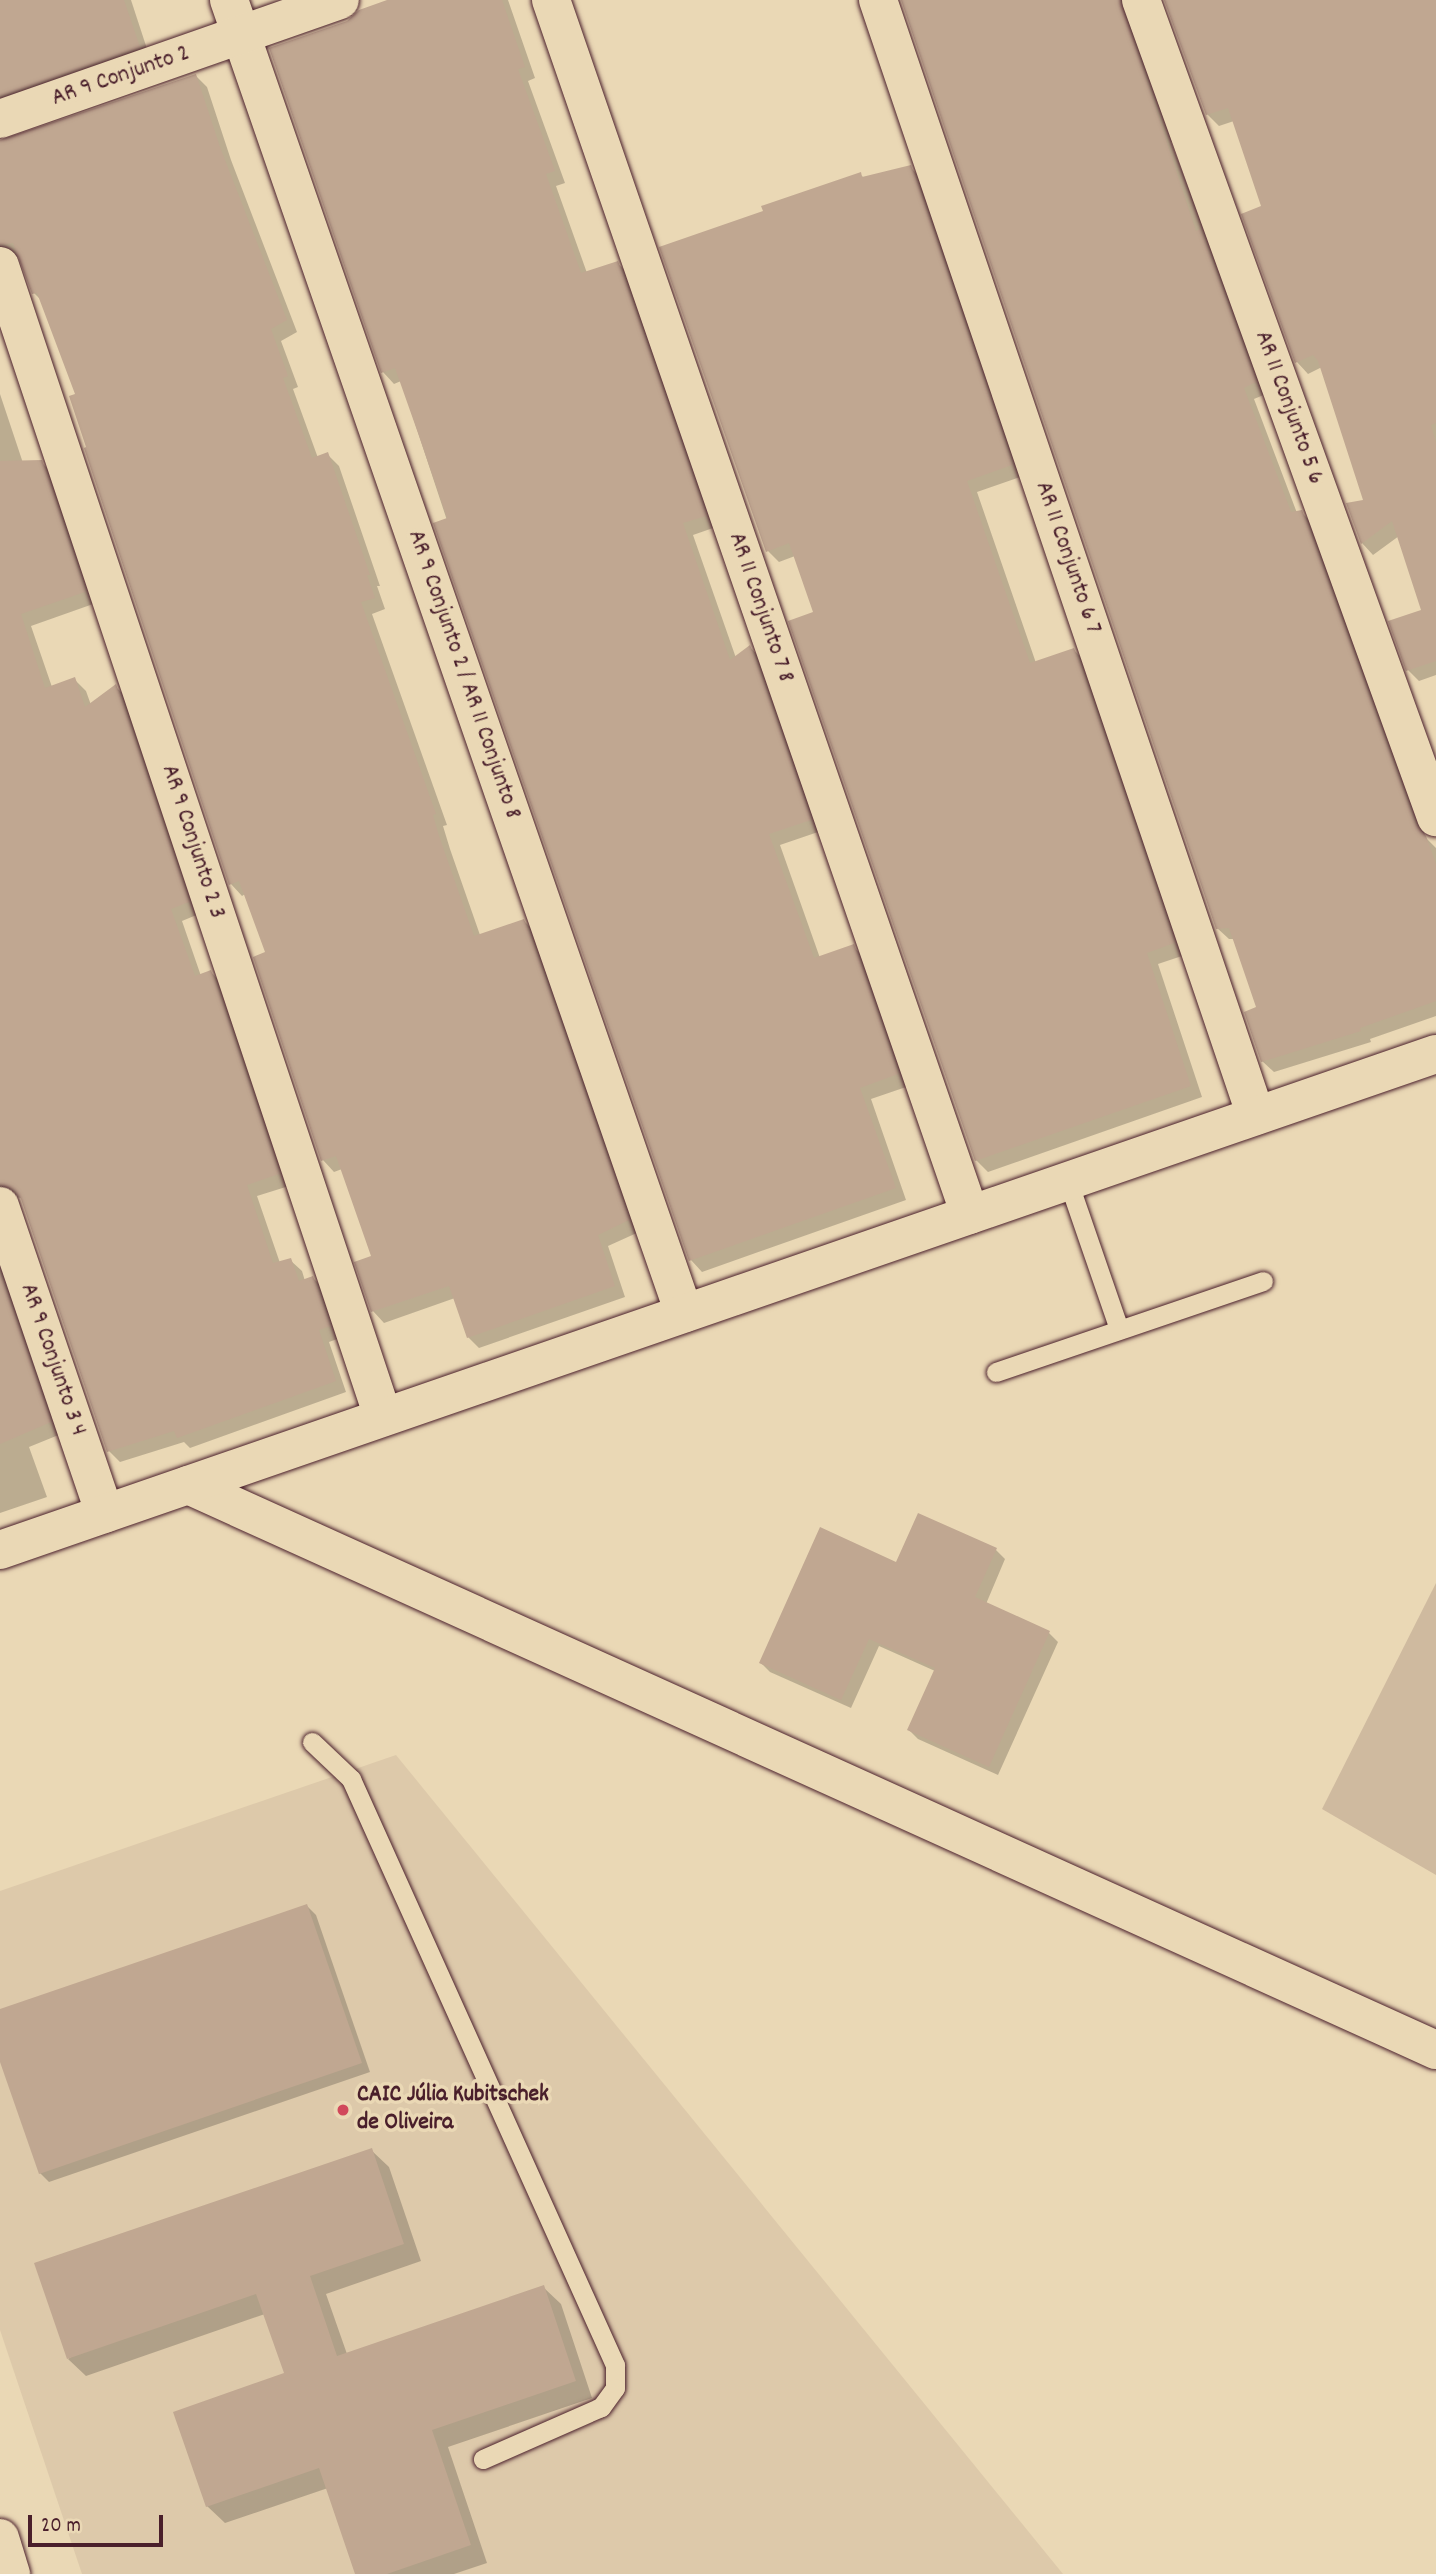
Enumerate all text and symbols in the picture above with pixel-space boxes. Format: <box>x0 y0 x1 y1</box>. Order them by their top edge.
street label: AR 9 Conjunto 2 <box>48 40 194 114</box>
street label: AR 11 Conjunto 5 6 <box>1247 327 1329 489</box>
street label: AR 11 Conjunto 6 7 <box>1027 478 1107 638</box>
street label: AR 9 Conjunto 2 / AR 11 Conjunto 8 <box>400 527 526 823</box>
street label: AR 11 Conjunto 7 8 <box>721 529 799 687</box>
street label: AR 9 Conjunto 2 3 <box>154 762 230 922</box>
street label: AR 9 Conjunto 3 4 <box>12 1280 92 1440</box>
place label: CAIC Júlia Kubitschek de Oliveira <box>357 2082 549 2138</box>
marker: CAIC Júlia Kubitschek de Oliveira <box>335 2102 351 2118</box>
scale bar <box>32 2500 166 2544</box>
text: 20 m <box>41 2512 81 2542</box>

